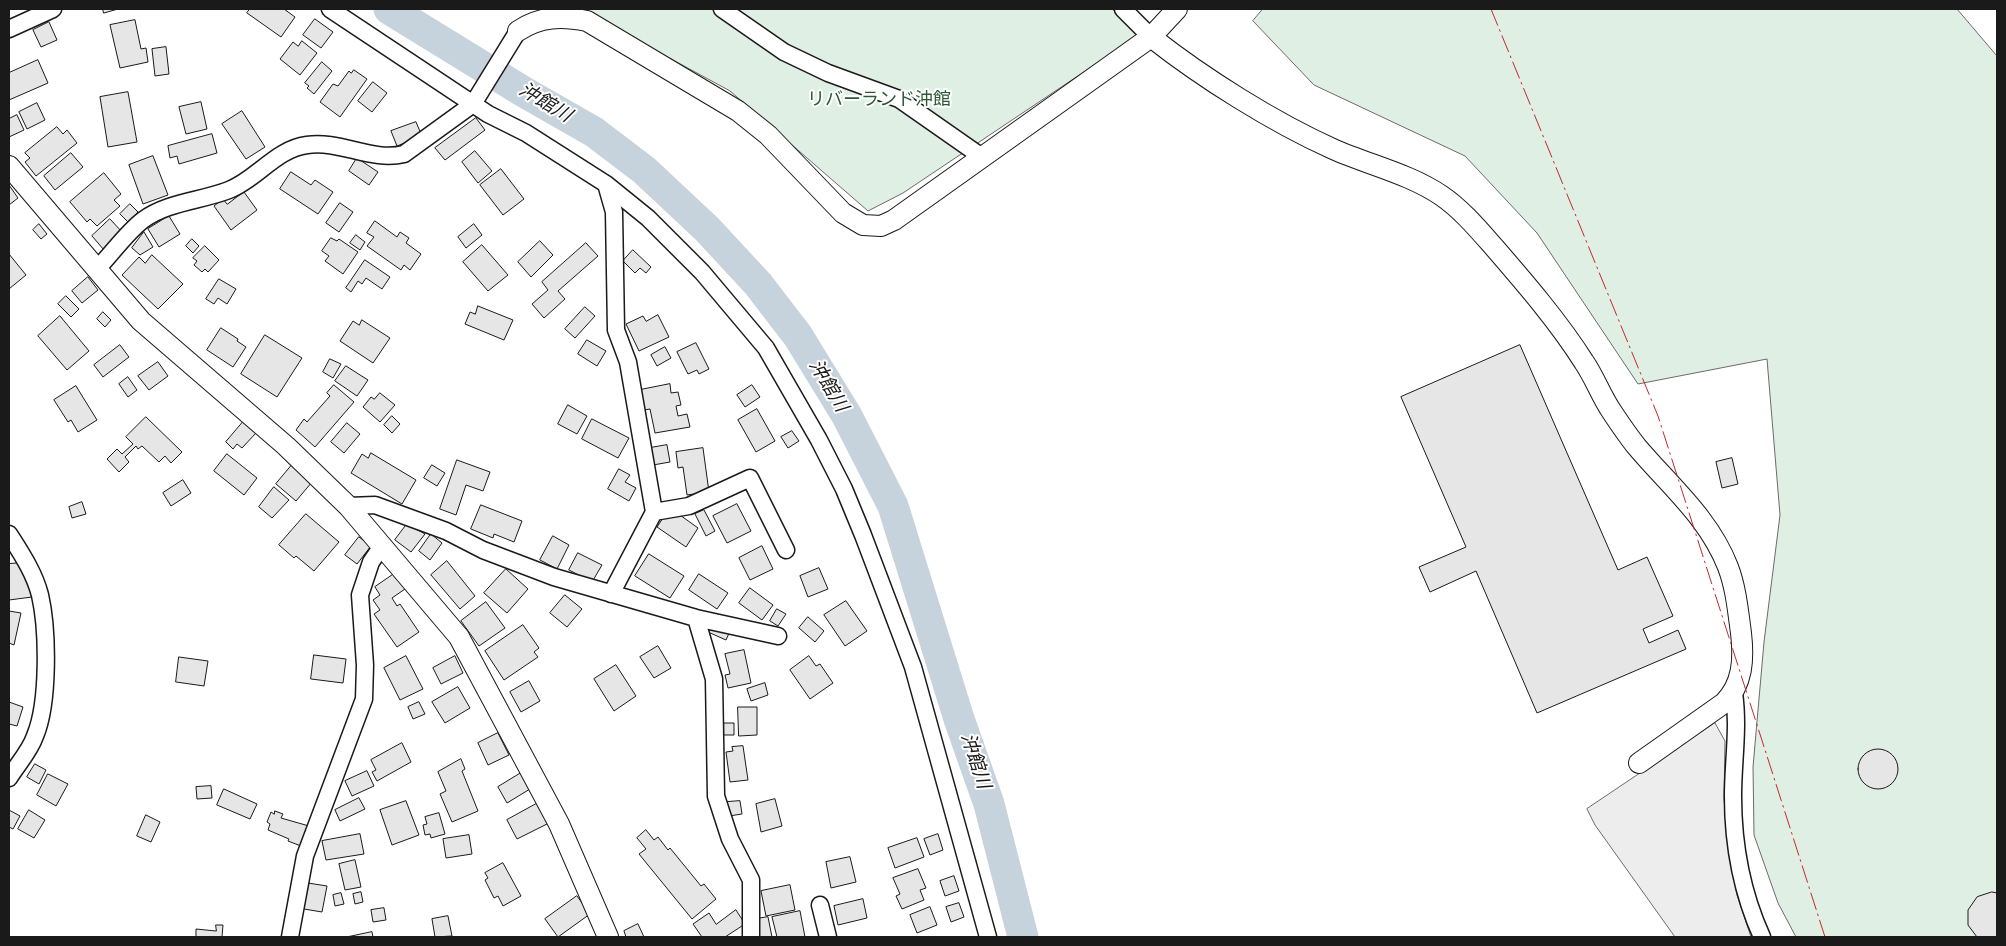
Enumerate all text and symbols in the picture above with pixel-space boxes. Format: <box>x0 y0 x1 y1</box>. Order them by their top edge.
water label: 沖館川 <box>515 79 575 127</box>
park label: リバーランド沖館 <box>807 89 951 111</box>
water label: 沖館川 <box>804 356 852 416</box>
water label: 沖館川 <box>955 730 995 792</box>

